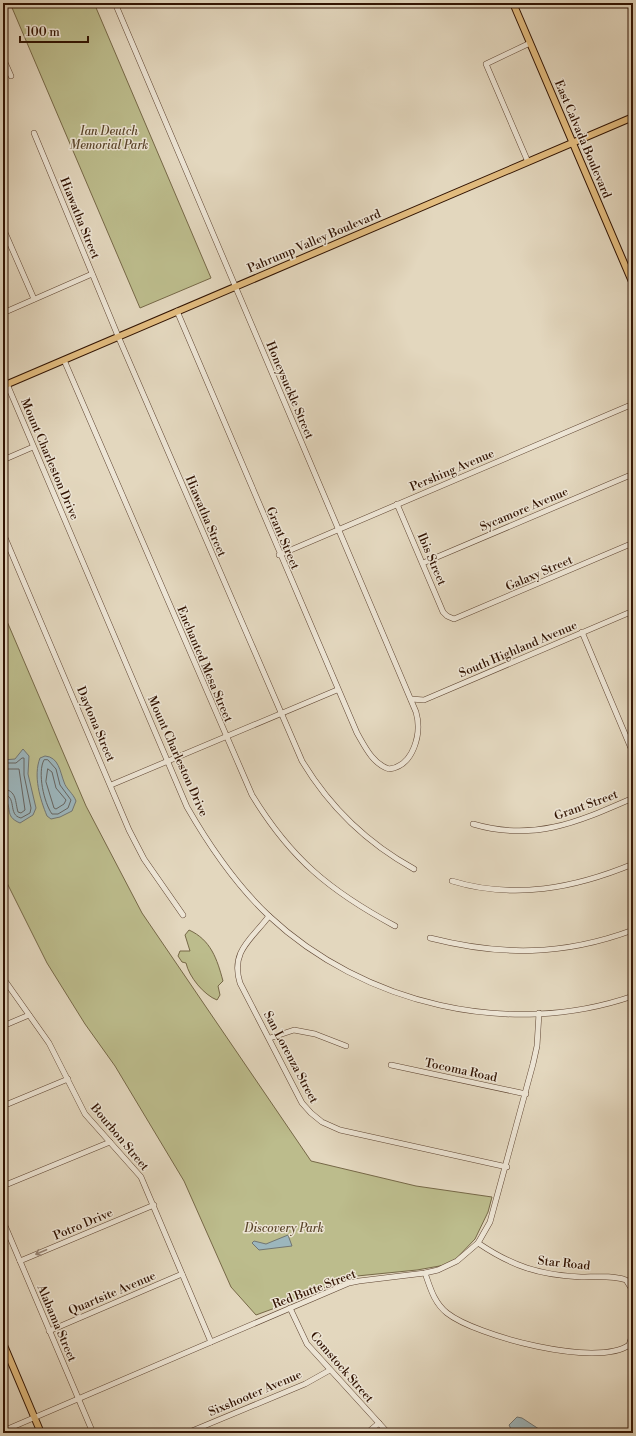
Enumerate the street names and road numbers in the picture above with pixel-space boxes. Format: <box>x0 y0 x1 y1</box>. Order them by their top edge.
street label: East Calvada Boulevard <box>551 78 614 201</box>
street label: Hiawatha Street <box>56 175 103 262</box>
street label: Pahrump Valley Boulevard <box>245 206 383 276</box>
street label: Honeysuckle Street <box>262 339 317 442</box>
street label: Mount Charleston Drive <box>17 396 82 522</box>
street label: Pershing Avenue <box>408 446 497 495</box>
street label: Hiawatha Street <box>182 473 230 560</box>
street label: Sycamore Avenue <box>478 484 571 535</box>
street label: Grant Street <box>263 505 303 572</box>
street label: Ibis Street <box>414 531 450 588</box>
street label: Galaxy Street <box>503 552 576 594</box>
street label: Enchanted Mesa Street <box>173 604 236 725</box>
street label: South Highland Avenue <box>457 618 580 681</box>
street label: Daytona Street <box>73 684 118 765</box>
street label: Mount Charleston Drive <box>144 694 211 819</box>
street label: Grant Street <box>552 787 621 824</box>
street label: San Lorenza Street <box>260 1008 322 1107</box>
street label: Tocoma Road <box>423 1055 499 1086</box>
street label: Bourbon Street <box>87 1100 152 1174</box>
street label: Potro Drive <box>51 1205 115 1244</box>
street label: Star Road <box>537 1253 591 1274</box>
street label: Red Butte Street <box>270 1266 359 1312</box>
street label: Quartsite Avenue <box>66 1268 158 1319</box>
street label: Alabama Street <box>33 1281 80 1365</box>
street label: Comstock Street <box>307 1329 377 1406</box>
street label: Sixshooter Avenue <box>206 1367 304 1420</box>

